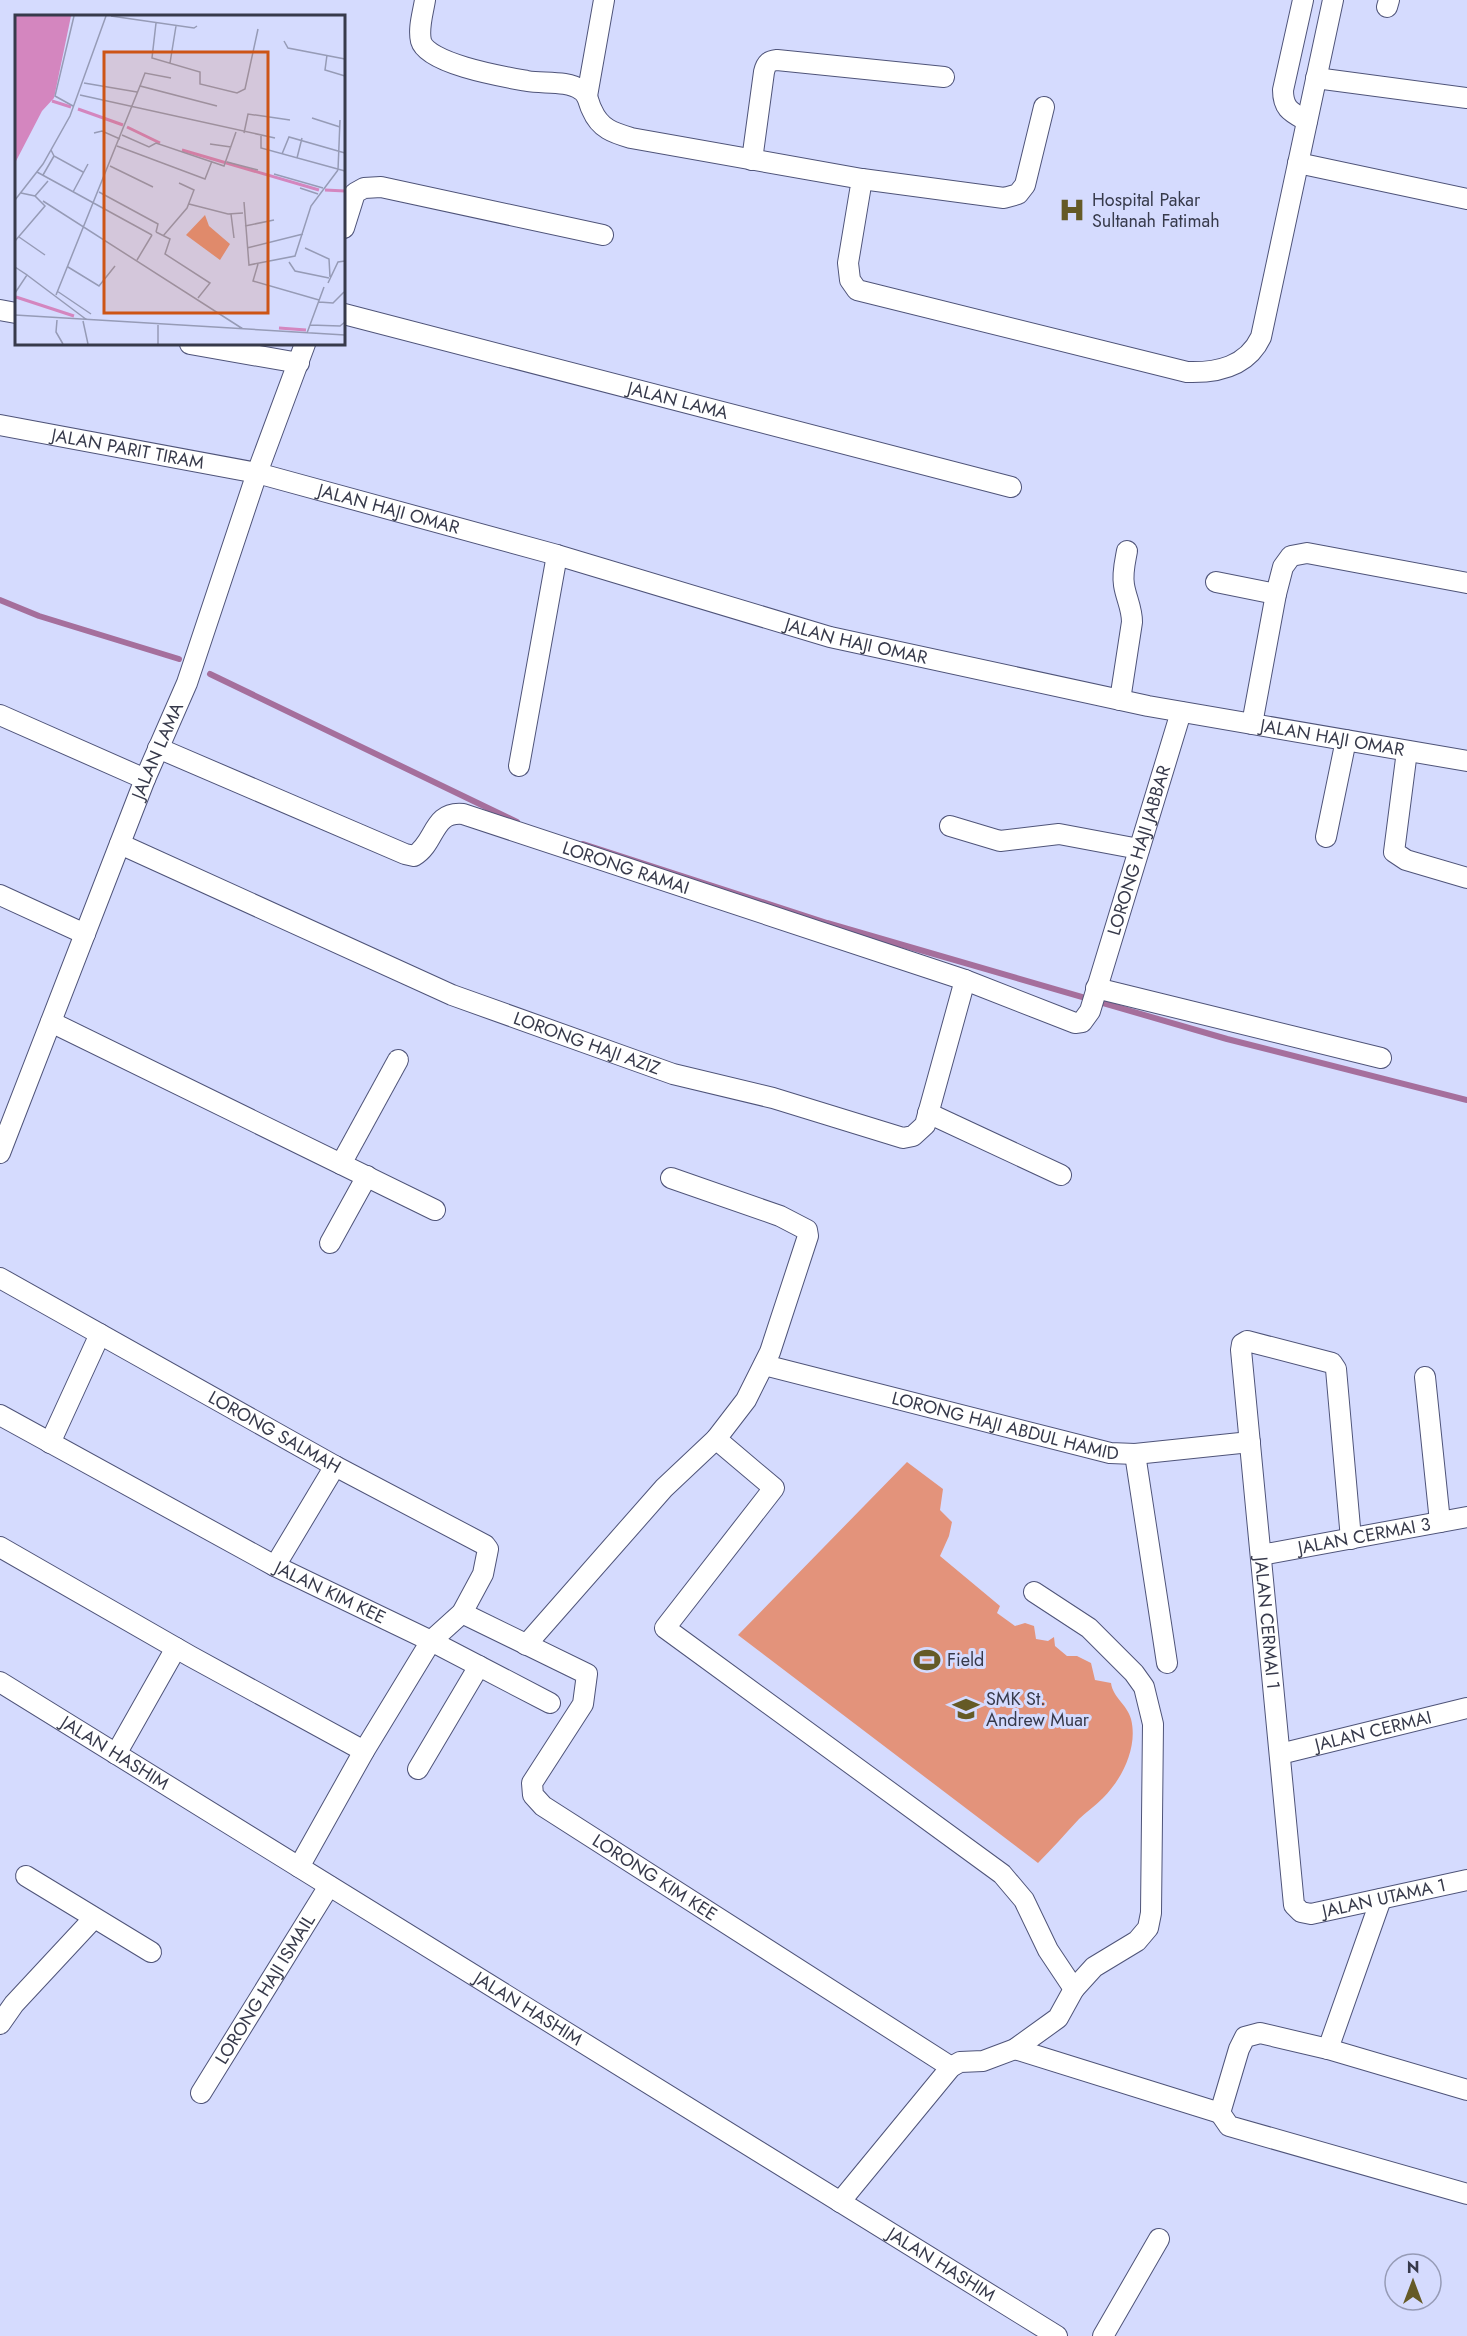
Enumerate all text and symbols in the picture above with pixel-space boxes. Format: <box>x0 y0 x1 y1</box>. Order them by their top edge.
inset map <box>15 15 345 345</box>
place label: Hospital Pakar Sultanah Fatimah <box>1092 187 1220 234</box>
hospital icon: Hospital Pakar Sultanah Fatimah <box>1057 195 1087 225</box>
street label: JALAN LAMA <box>623 375 731 426</box>
street label: JALAN PARIT TIRAM <box>48 422 206 476</box>
street label: JALAN HAJI OMAR <box>313 477 462 541</box>
street label: JALAN HAJI OMAR <box>780 611 930 671</box>
street label: JALAN LAMA <box>125 698 190 805</box>
street label: JALAN HAJI OMAR <box>1256 712 1406 763</box>
street label: LORONG HAJI JABBAR <box>1101 762 1177 938</box>
street label: LORONG RAMAI <box>559 835 693 901</box>
street label: LORONG HAJI AZIZ <box>510 1005 664 1082</box>
street label: LORONG SALMAH <box>204 1384 346 1480</box>
street label: LORONG HAJI ABDUL HAMID <box>889 1385 1119 1466</box>
street label: JALAN CERMAI 3 <box>1294 1511 1433 1561</box>
street label: JALAN KIM KEE <box>268 1554 390 1630</box>
street label: JALAN CERMAI 1 <box>1248 1554 1286 1691</box>
sports icon: Field <box>912 1645 942 1675</box>
place label: Field <box>947 1647 984 1673</box>
place label: SMK St. Andrew Muar <box>986 1686 1090 1733</box>
school or university icon: SMK St. Andrew Muar <box>951 1694 981 1724</box>
street label: JALAN CERMAI <box>1310 1704 1434 1758</box>
street label: JALAN HASHIM <box>54 1709 174 1796</box>
street label: LORONG KIM KEE <box>587 1828 722 1927</box>
street label: JALAN UTAMA 1 <box>1318 1872 1448 1925</box>
street label: LORONG HAJI ISMAIL <box>209 1909 321 2069</box>
street label: JALAN HASHIM <box>467 1964 587 2052</box>
street label: JALAN HASHIM <box>881 2220 1000 2308</box>
north arrow <box>1383 2252 1443 2312</box>
text: N <box>1407 2256 1419 2279</box>

